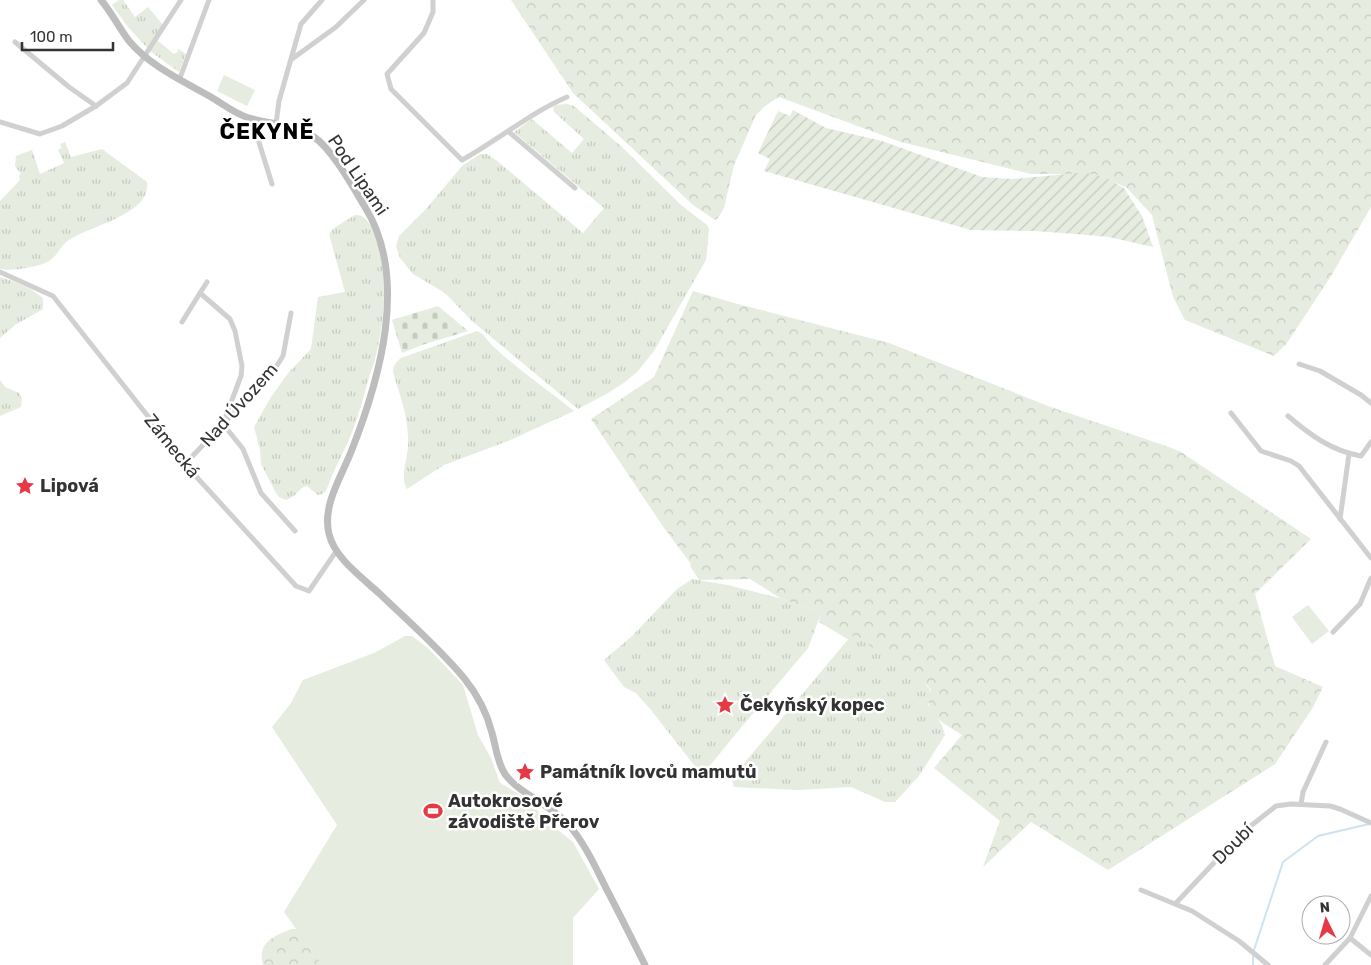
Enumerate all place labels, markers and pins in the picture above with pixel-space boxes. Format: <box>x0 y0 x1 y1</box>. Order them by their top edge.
place icon: Lipová <box>14 475 36 497</box>
place label: Lipová <box>40 475 99 497</box>
place icon: Čekyňský kopec <box>714 694 736 716</box>
place label: Čekyňský kopec <box>740 694 885 716</box>
place icon: Památník lovců mamutů <box>514 761 536 783</box>
place label: Památník lovců mamutů <box>540 761 756 783</box>
place label: Autokrosové závodiště Přerov <box>448 790 600 833</box>
sports icon: Autokrosové závodiště Přerov <box>422 800 444 822</box>

